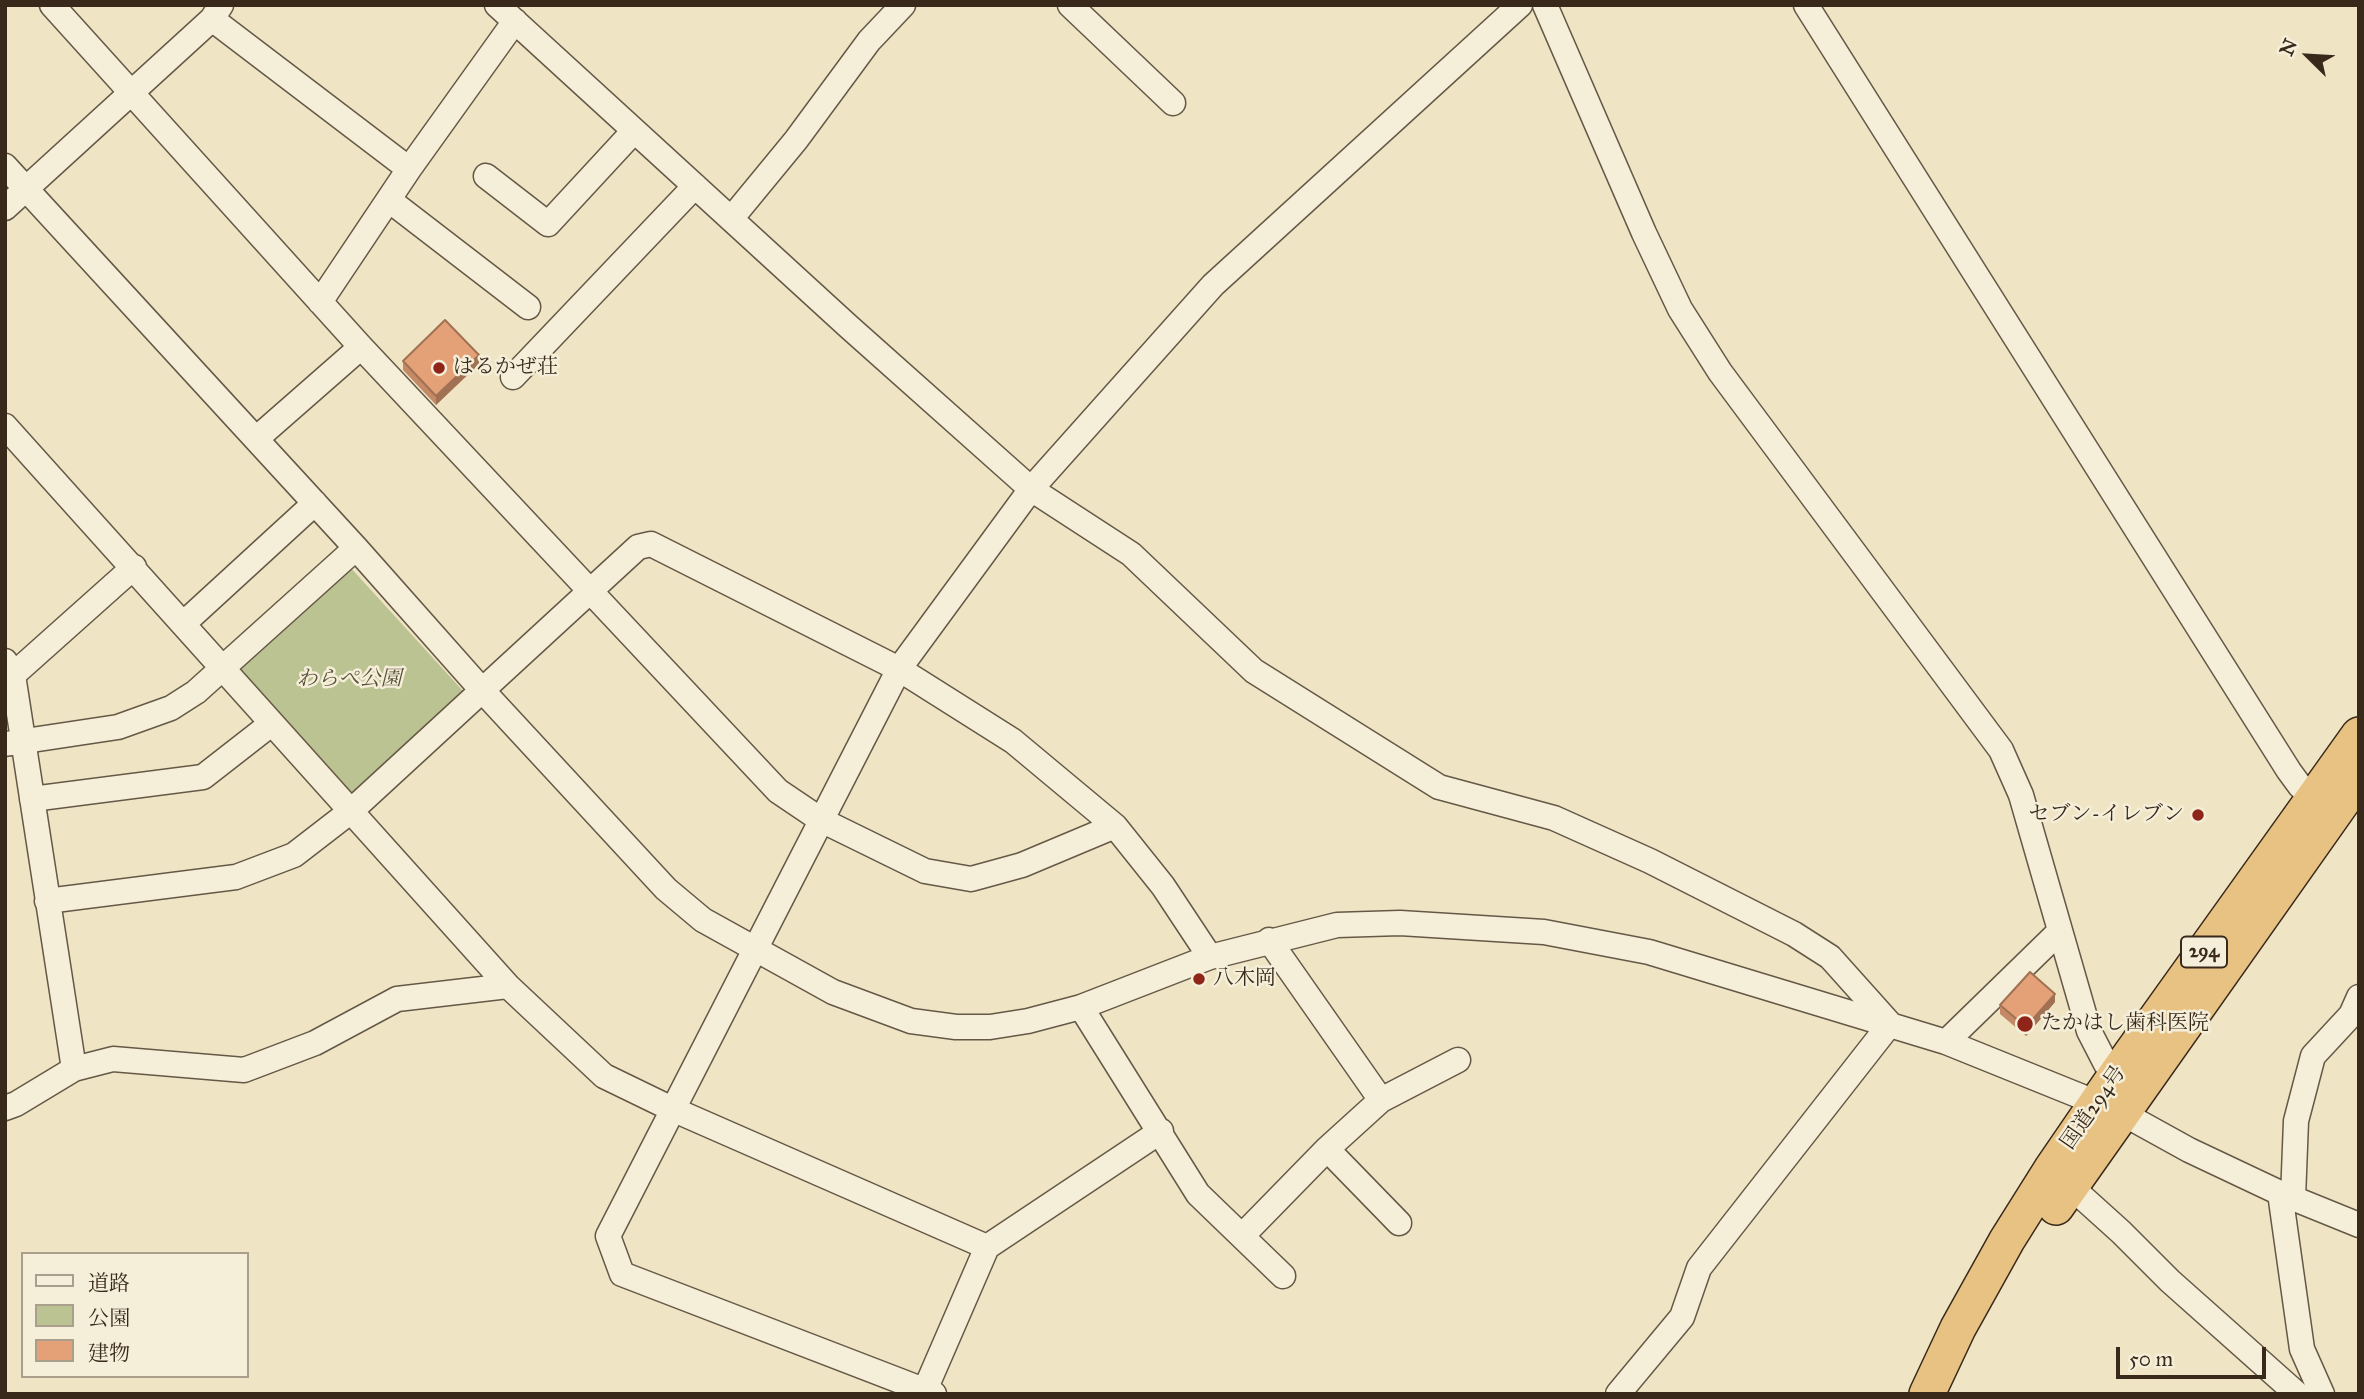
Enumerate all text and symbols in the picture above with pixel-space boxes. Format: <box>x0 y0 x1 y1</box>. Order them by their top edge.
north arrow <box>2273 21 2343 91</box>
text: N <box>2275 35 2302 59</box>
place label: はるかぜ荘 <box>453 355 558 381</box>
marker: はるかぜ荘 <box>431 360 447 376</box>
park label: わらぺ公園 <box>297 667 401 693</box>
place label: セブン-イレブン <box>2028 802 2184 828</box>
marker: セブン-イレブン <box>2190 807 2206 823</box>
road number: 294 <box>2181 936 2227 968</box>
place label: 八木岡 <box>1213 966 1276 992</box>
marker: 八木岡 <box>1191 971 1207 987</box>
place label: たかはし歯科医院 <box>2041 1011 2209 1037</box>
marker: たかはし歯科医院 <box>2015 1014 2035 1034</box>
street label: 国道294号 <box>2056 1061 2132 1155</box>
legend <box>21 1252 248 1378</box>
text: 道路 <box>88 1270 130 1296</box>
text: 公園 <box>88 1305 130 1331</box>
scale bar <box>2119 1332 2270 1376</box>
text: 建物 <box>88 1340 130 1366</box>
text: 50 m <box>2129 1346 2173 1372</box>

